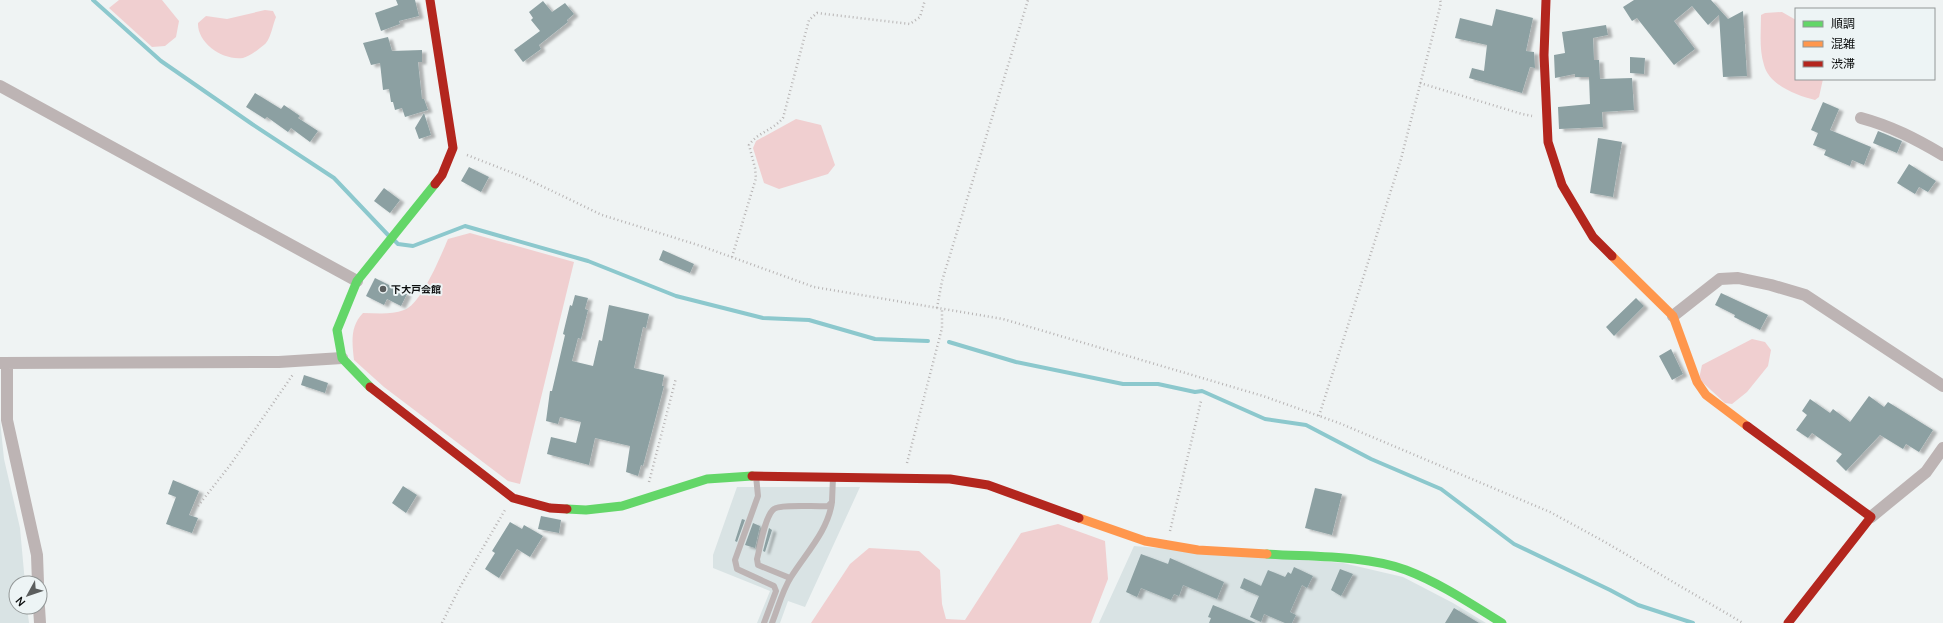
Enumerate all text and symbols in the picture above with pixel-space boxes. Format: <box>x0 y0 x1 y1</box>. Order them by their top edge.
legend <box>1795 8 1935 80</box>
text: 順調 <box>1831 15 1855 32</box>
text: 混雑 <box>1831 35 1855 52</box>
text: 渋滞 <box>1831 55 1855 72</box>
place label: 下大戸会館 <box>391 282 441 296</box>
marker: 下大戸会館 <box>378 284 388 294</box>
north arrow <box>8 575 48 615</box>
text: N <box>12 594 28 610</box>

